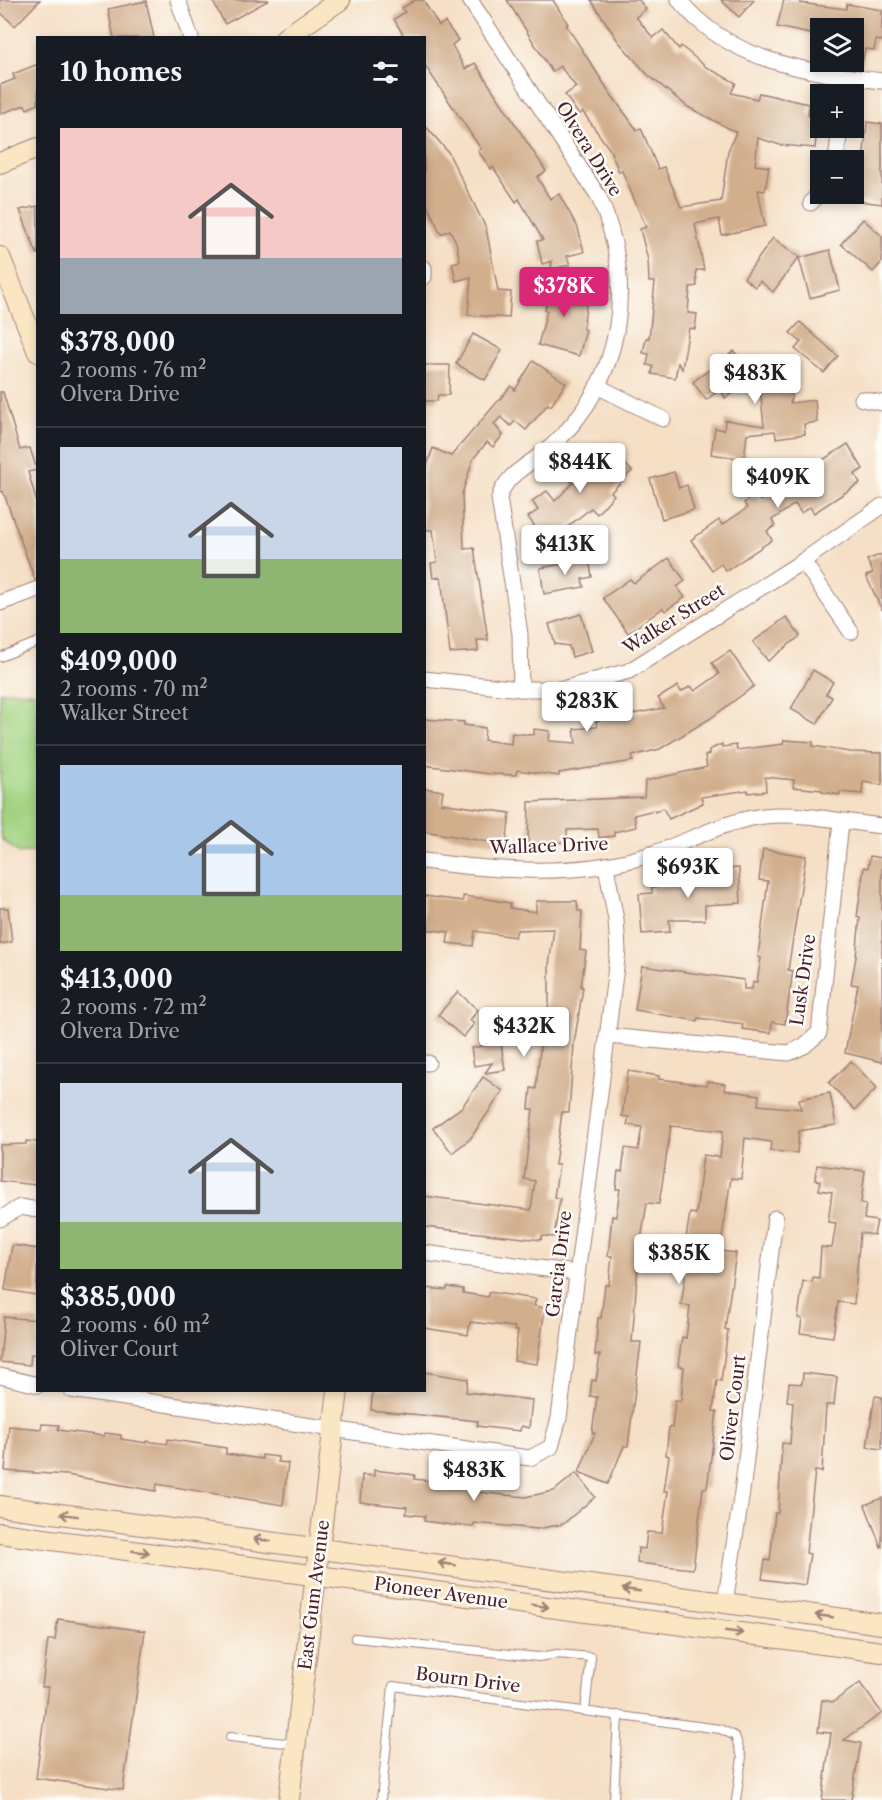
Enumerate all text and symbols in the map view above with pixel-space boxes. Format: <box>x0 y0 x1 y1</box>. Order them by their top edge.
map controls <box>810 18 864 204</box>
button: layers <box>810 18 864 72</box>
text: 10 homes <box>60 56 182 88</box>
icon: filters <box>369 56 402 89</box>
button: + <box>810 84 864 138</box>
street label: Olvera Drive <box>551 98 627 200</box>
button: − <box>810 150 864 204</box>
icon: home <box>177 167 285 275</box>
pin: $378K <box>522 267 606 318</box>
text: $378K <box>533 274 595 298</box>
text: $378,000 <box>60 326 175 358</box>
pin: $483K <box>713 354 797 405</box>
text: 2 rooms · 76 m² <box>60 358 206 382</box>
text: $483K <box>724 361 786 385</box>
text: Olvera Drive <box>60 382 180 406</box>
pin: $844K <box>538 443 622 494</box>
text: $844K <box>548 450 612 474</box>
pin: $409K <box>736 458 820 509</box>
text: $409K <box>746 465 810 489</box>
icon: home <box>177 486 285 594</box>
pin: $413K <box>523 525 607 576</box>
text: $413K <box>535 532 595 556</box>
street label: Walker Street <box>618 579 729 660</box>
text: $409,000 <box>60 645 177 677</box>
text: 2 rooms · 70 m² <box>60 677 208 701</box>
pin: $283K <box>545 682 629 733</box>
text: $283K <box>556 689 618 713</box>
text: Walker Street <box>60 701 189 725</box>
icon: home <box>177 804 285 912</box>
street label: Wallace Drive <box>488 833 609 859</box>
pin: $693K <box>646 848 730 899</box>
text: $693K <box>657 855 719 879</box>
street label: Lusk Drive <box>786 933 820 1027</box>
text: $413,000 <box>60 963 173 995</box>
text: 2 rooms · 72 m² <box>60 995 207 1019</box>
pin: $432K <box>482 1007 566 1058</box>
text: $432K <box>493 1014 555 1038</box>
text: Olvera Drive <box>60 1019 180 1043</box>
icon: home <box>177 1122 285 1230</box>
street label: Garcia Drive <box>542 1209 576 1319</box>
pin: $385K <box>637 1234 721 1285</box>
text: $385K <box>648 1241 710 1265</box>
text: $385,000 <box>60 1281 176 1313</box>
text: 2 rooms · 60 m² <box>60 1313 210 1337</box>
text: Oliver Court <box>60 1337 179 1361</box>
street label: Oliver Court <box>716 1353 750 1462</box>
pin: $483K <box>432 1451 516 1502</box>
text: $483K <box>443 1458 505 1482</box>
one-way arrow <box>59 1509 79 1520</box>
street label: East Gum Avenue <box>294 1519 334 1671</box>
one-way arrow <box>253 1534 272 1545</box>
one-way arrow <box>131 1547 151 1558</box>
one-way arrow <box>437 1559 457 1570</box>
street label: Pioneer Avenue <box>373 1573 509 1613</box>
one-way arrow <box>621 1584 641 1595</box>
one-way arrow <box>530 1601 550 1612</box>
one-way arrow <box>815 1611 834 1622</box>
one-way arrow <box>723 1627 743 1638</box>
street label: Bourn Drive <box>414 1663 522 1697</box>

